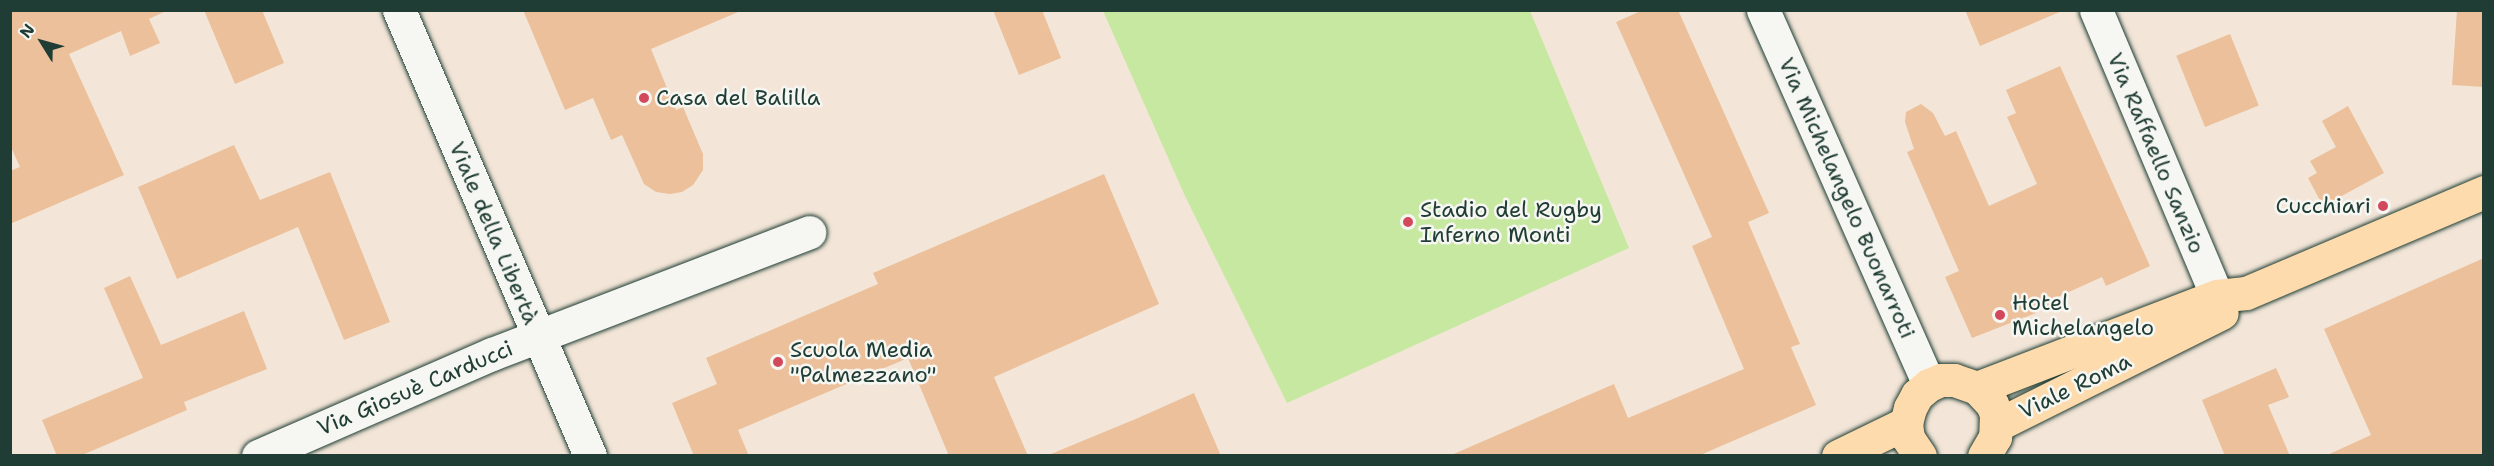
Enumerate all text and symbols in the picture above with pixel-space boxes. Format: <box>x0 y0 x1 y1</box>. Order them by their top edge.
north arrow <box>12 12 72 72</box>
text: N <box>15 19 39 42</box>
street label: Via Raffaello Sanzio <box>2102 49 2210 257</box>
street label: Via Michelangelo Buonarroti <box>1773 53 1921 343</box>
place label: Casa del Balilla <box>656 85 820 111</box>
marker: Casa del Balilla <box>637 91 651 105</box>
street label: Viale della Libertà <box>444 138 544 328</box>
place label: Cucchiari <box>2276 193 2371 219</box>
place label: Stadio del Rugby Inferno Monti <box>1420 196 1602 248</box>
marker: Cucchiari <box>2376 199 2390 213</box>
marker: Stadio del Rugby Inferno Monti <box>1401 215 1415 229</box>
place label: Hotel Michelangelo <box>2012 289 2154 340</box>
marker: Hotel Michelangelo <box>1993 308 2007 322</box>
street label: Via Giosuè Carducci <box>313 335 517 441</box>
place label: Scuola Media "Palmezzano" <box>790 336 937 388</box>
street label: Viale Roma <box>2015 348 2135 424</box>
marker: Scuola Media "Palmezzano" <box>771 355 785 369</box>

